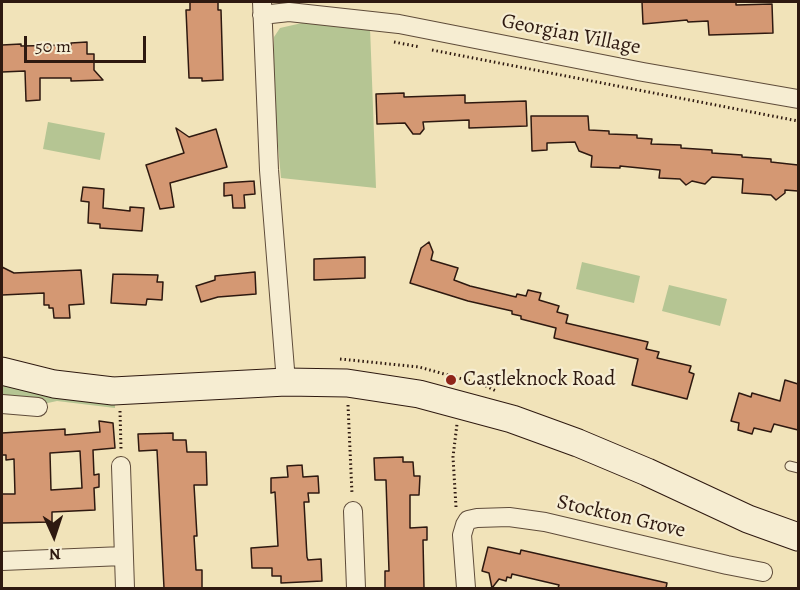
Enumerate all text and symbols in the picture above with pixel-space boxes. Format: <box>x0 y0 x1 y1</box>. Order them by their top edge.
street label: Georgian Village <box>499 9 643 61</box>
scale bar <box>27 24 148 62</box>
text: 50 m <box>35 34 71 58</box>
place label: Castleknock Road <box>463 367 615 393</box>
marker: Castleknock Road <box>444 373 458 387</box>
street label: Stockton Grove <box>554 490 688 544</box>
north arrow <box>24 506 84 566</box>
text: N <box>49 543 61 565</box>

